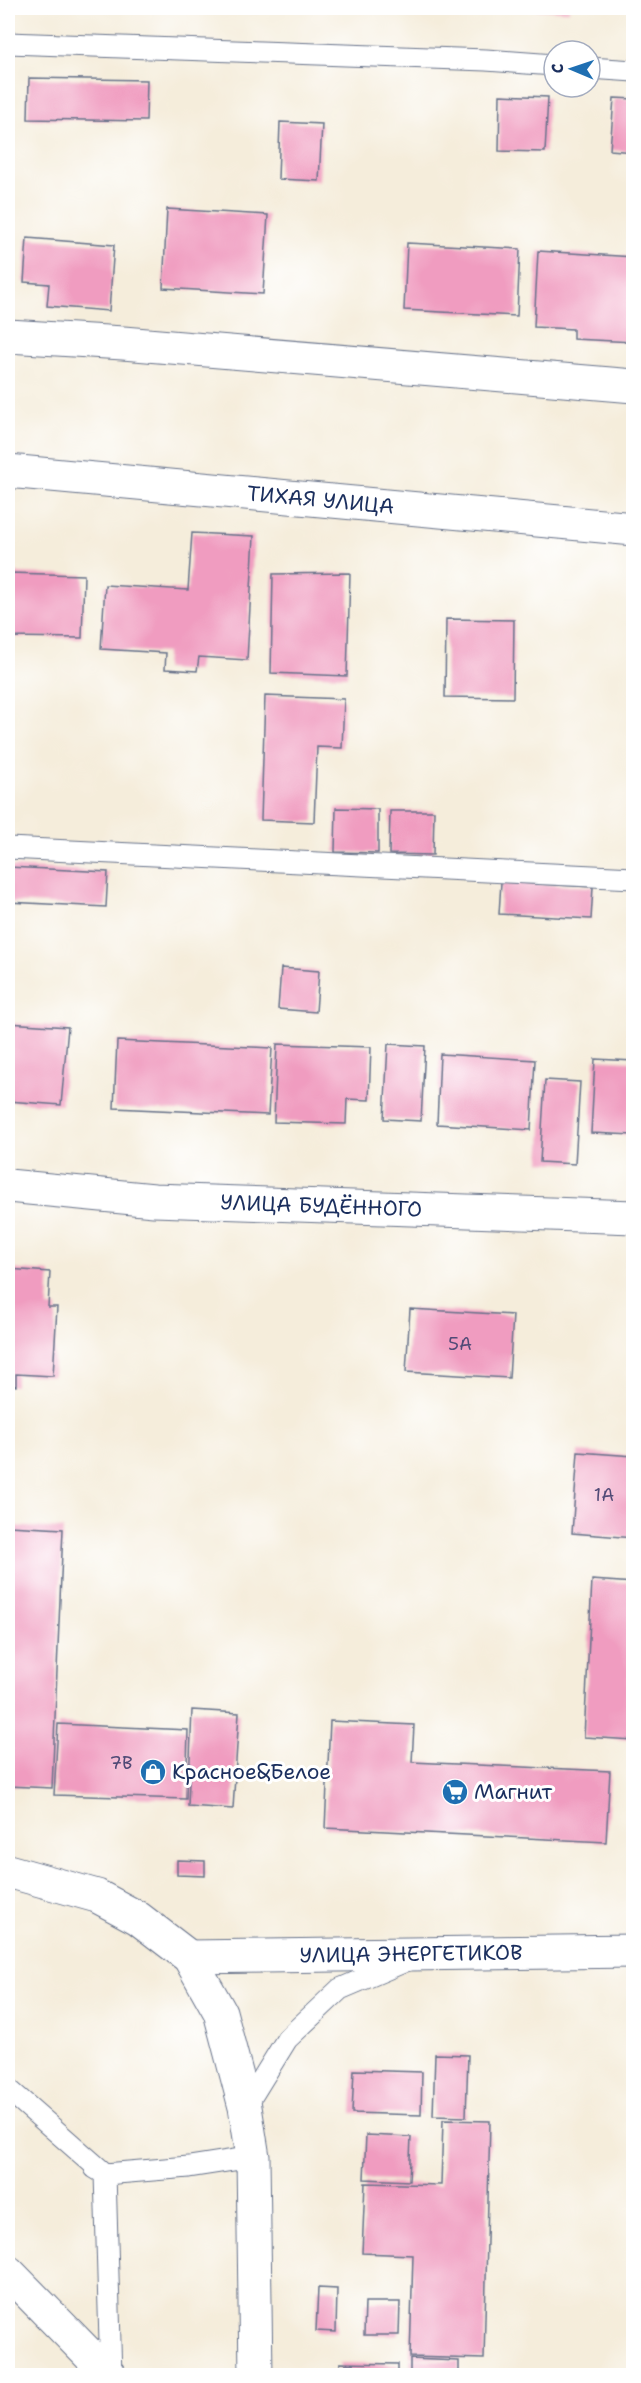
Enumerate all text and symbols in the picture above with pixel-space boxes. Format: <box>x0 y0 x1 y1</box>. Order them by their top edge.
north arrow <box>542 39 602 99</box>
text: С <box>547 63 568 74</box>
street label: ТИХАЯ УЛИЦА <box>246 479 395 521</box>
street label: УЛИЦА БУДЁННОГО <box>220 1188 423 1223</box>
house number: 5А <box>448 1332 472 1356</box>
house number: 1А <box>594 1483 614 1507</box>
house number: 7В <box>109 1751 133 1775</box>
shop icon: Красное&Белое <box>138 1757 168 1787</box>
place label: Красное&Белое <box>172 1758 331 1786</box>
supermarket icon: Магнит <box>440 1777 470 1807</box>
place label: Магнит <box>474 1778 553 1806</box>
street label: УЛИЦА ЭНЕРГЕТИКОВ <box>299 1939 523 1970</box>

